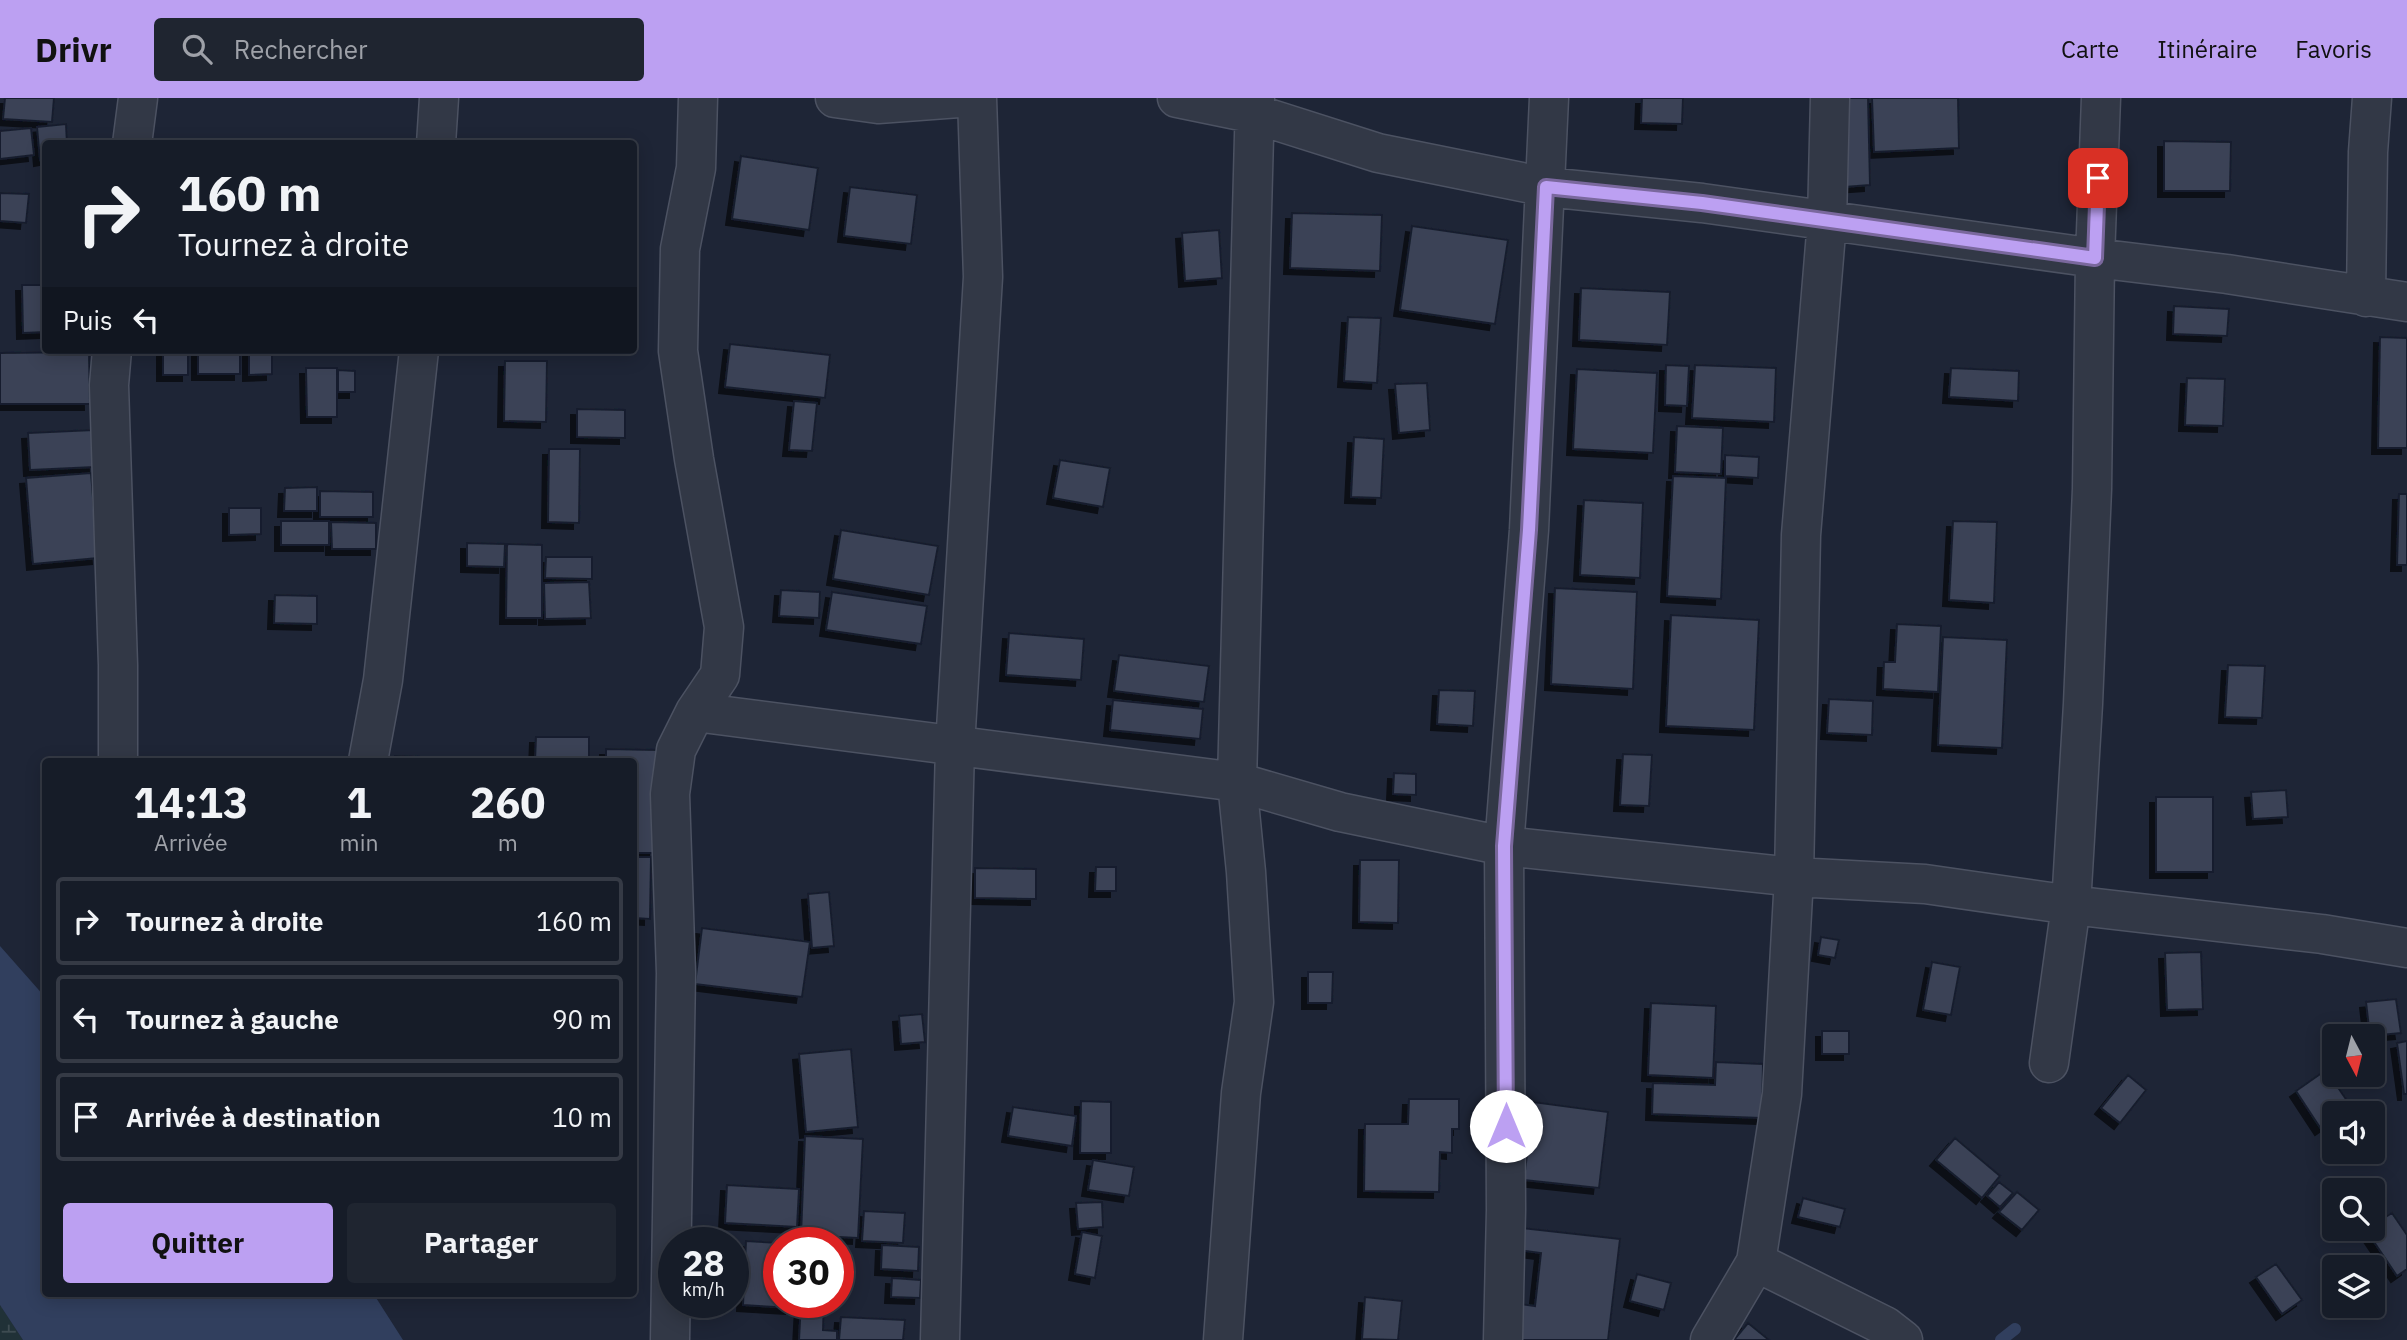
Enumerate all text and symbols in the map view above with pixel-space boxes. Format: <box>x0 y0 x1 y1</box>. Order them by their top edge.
search box <box>154 18 644 81</box>
text: Drivr <box>35 28 112 71</box>
icon: search <box>178 30 216 68</box>
text: Rechercher <box>234 32 368 66</box>
text: Carte <box>2061 33 2119 65</box>
text: Itinéraire <box>2157 33 2257 65</box>
text: Favoris <box>2295 33 2372 65</box>
pin <box>2068 148 2128 208</box>
icon: arrive <box>2079 159 2117 197</box>
text: 160 m <box>178 161 322 224</box>
icon: right <box>63 168 154 259</box>
text: Tournez à droite <box>178 223 409 265</box>
icon: left <box>127 301 165 339</box>
text: Puis <box>63 303 113 337</box>
text: 14:13 <box>133 775 248 830</box>
text: 1 <box>346 775 372 830</box>
text: 260 <box>470 775 546 830</box>
text: Arrivée <box>154 827 228 857</box>
text: min <box>340 827 378 857</box>
text: m <box>498 827 518 857</box>
icon: right <box>67 902 105 940</box>
text: Tournez à droite <box>126 904 323 938</box>
text: 160 m <box>536 904 612 938</box>
icon: left <box>67 1000 105 1038</box>
text: Tournez à gauche <box>126 1002 339 1036</box>
text: 90 m <box>552 1002 612 1036</box>
north arrow <box>2322 1024 2385 1087</box>
map controls <box>2322 1024 2385 1318</box>
position arrow <box>1469 1089 1543 1163</box>
icon: arrive <box>67 1098 105 1136</box>
text: Arrivée à destination <box>126 1100 381 1134</box>
text: 10 m <box>552 1100 612 1134</box>
button: sound <box>2322 1101 2385 1164</box>
button: search <box>2322 1178 2385 1241</box>
button: Quitter <box>63 1203 333 1283</box>
button: Partager <box>347 1203 616 1283</box>
speed limit sign: 30 <box>763 1227 854 1318</box>
text: 28 <box>682 1240 725 1286</box>
button: layers <box>2322 1255 2385 1318</box>
text: km/h <box>682 1278 725 1301</box>

